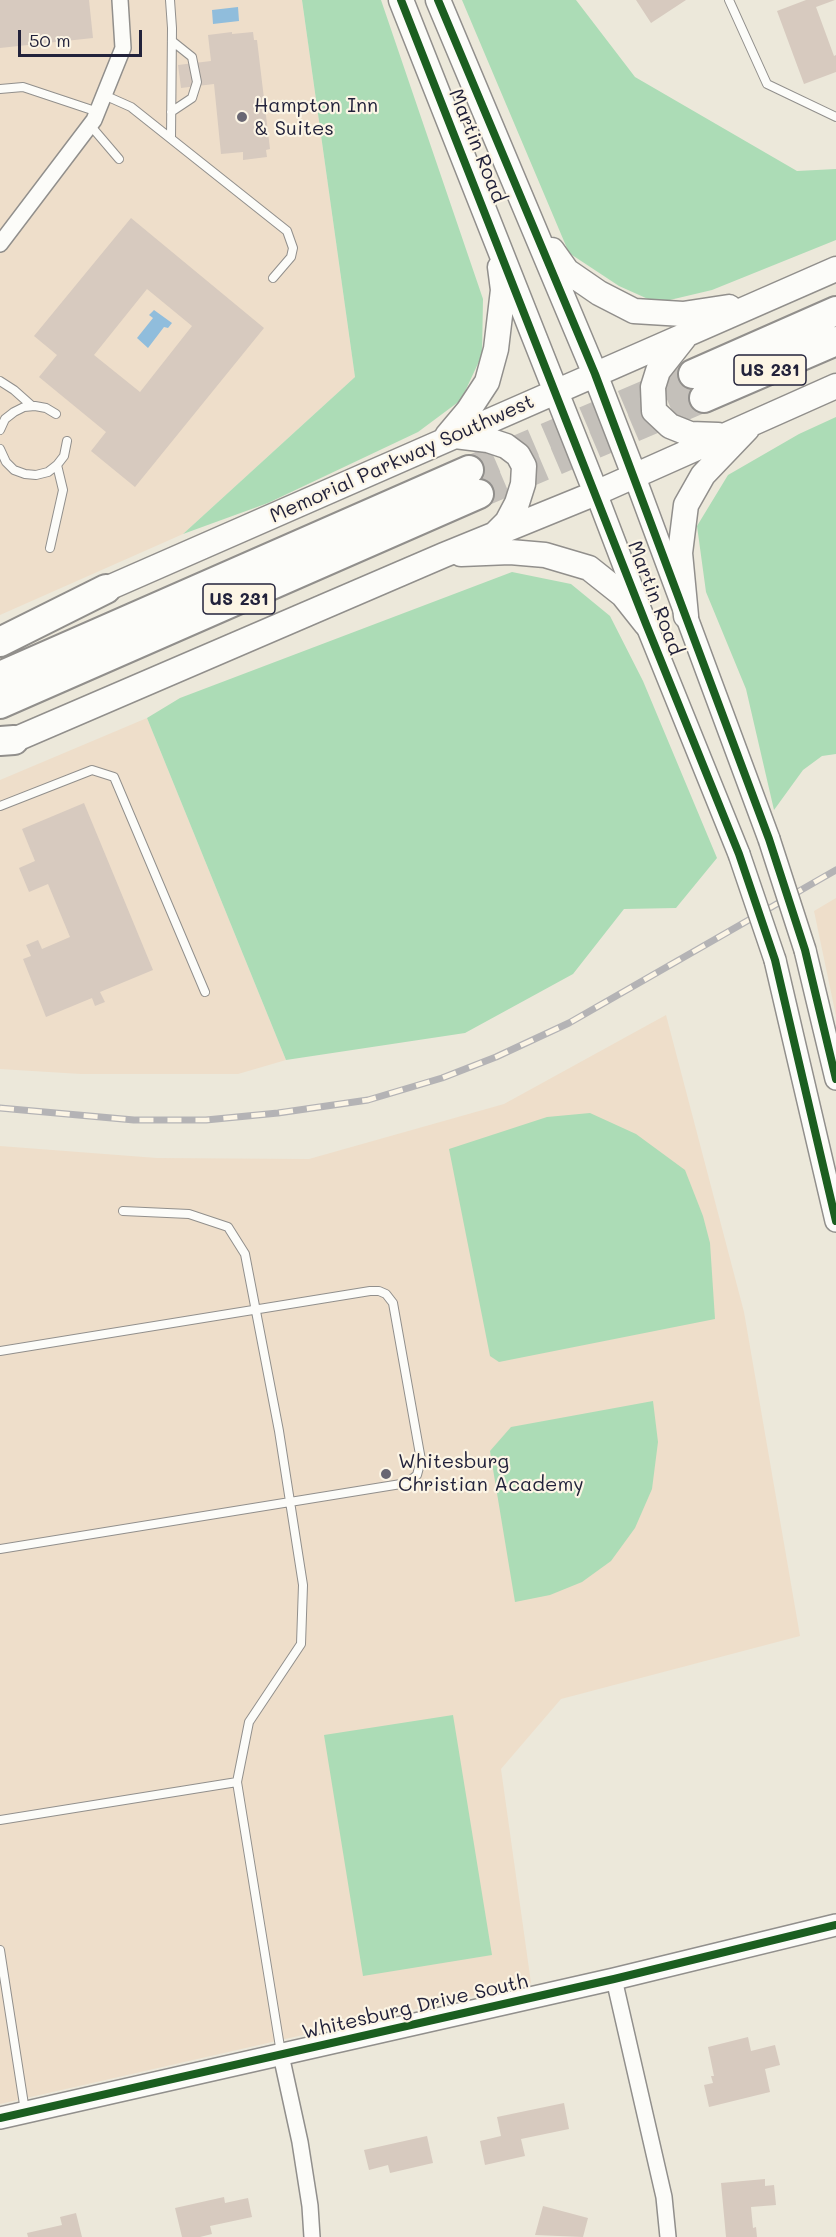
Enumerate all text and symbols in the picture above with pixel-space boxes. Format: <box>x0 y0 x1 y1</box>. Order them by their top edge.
scale bar <box>21 18 146 56</box>
text: 50 m <box>29 28 71 52</box>
street label: Martin Road <box>443 86 511 206</box>
place label: Hampton Inn & Suites <box>254 94 378 141</box>
marker: Hampton Inn & Suites <box>235 110 249 124</box>
road number: US 231 <box>734 355 806 385</box>
street label: Memorial Parkway Southwest <box>266 390 538 528</box>
street label: Martin Road <box>622 537 688 659</box>
road number: US 231 <box>203 584 275 614</box>
place label: Whitesburg Christian Academy <box>398 1450 584 1497</box>
marker: Whitesburg Christian Academy <box>379 1467 393 1481</box>
street label: Whitesburg Drive South <box>300 1969 530 2045</box>

